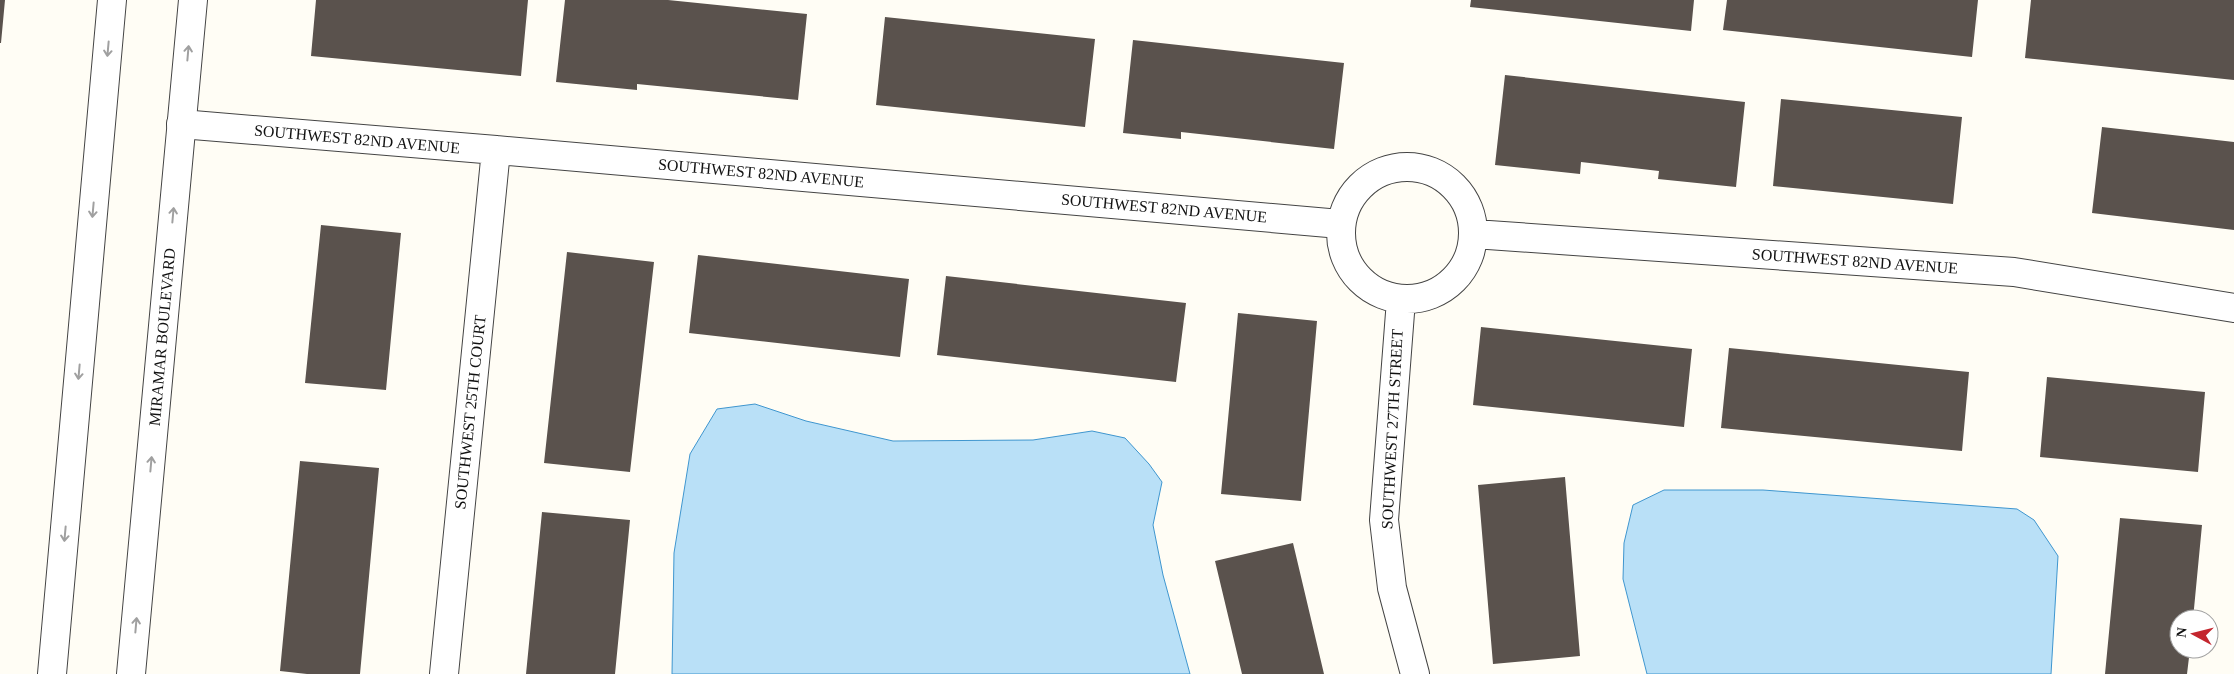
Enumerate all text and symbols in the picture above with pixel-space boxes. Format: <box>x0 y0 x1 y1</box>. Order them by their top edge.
one-way arrow <box>103 40 113 56</box>
one-way arrow <box>183 45 193 61</box>
street label: SOUTHWEST 82ND AVENUE <box>253 122 461 156</box>
street label: SOUTHWEST 82ND AVENUE <box>657 156 865 190</box>
street label: SOUTHWEST 82ND AVENUE <box>1060 191 1268 225</box>
one-way arrow <box>89 202 98 218</box>
one-way arrow <box>168 207 178 223</box>
street label: SOUTHWEST 82ND AVENUE <box>1751 245 1959 277</box>
street label: MIRAMAR BOULEVARD <box>146 247 178 427</box>
street label: SOUTHWEST 25TH COURT <box>451 314 489 510</box>
street label: SOUTHWEST 27TH STREET <box>1378 328 1406 530</box>
one-way arrow <box>74 364 84 380</box>
one-way arrow <box>146 456 155 472</box>
one-way arrow <box>60 526 69 542</box>
north arrow <box>2169 609 2219 659</box>
one-way arrow <box>131 618 141 634</box>
text: N <box>2174 627 2190 638</box>

